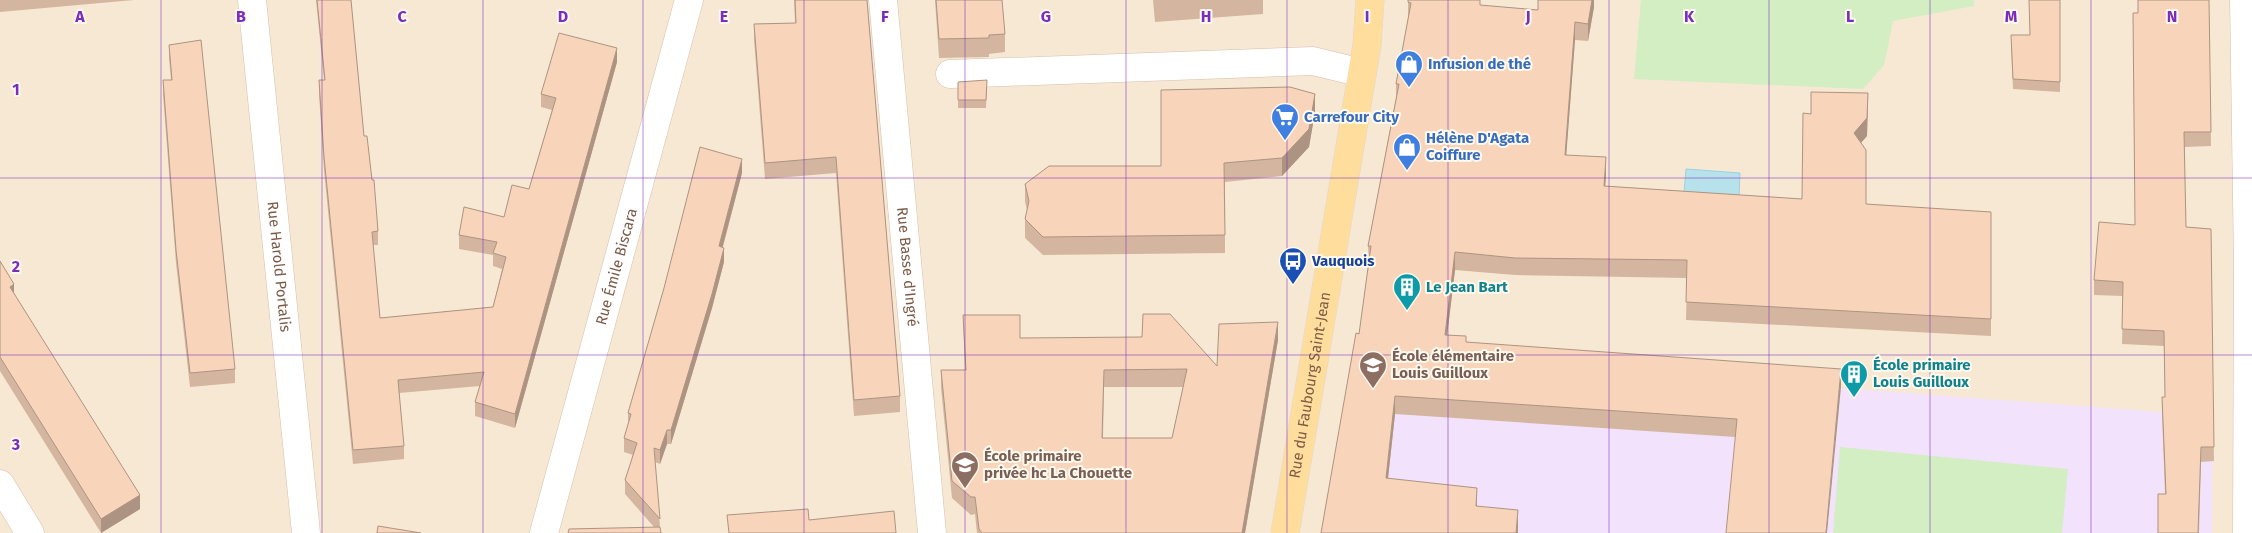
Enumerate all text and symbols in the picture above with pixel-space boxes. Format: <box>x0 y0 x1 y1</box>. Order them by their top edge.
text: A <box>74 7 85 26</box>
text: B <box>236 7 246 26</box>
text: C <box>397 7 407 26</box>
text: D <box>558 7 568 26</box>
text: E <box>720 7 728 26</box>
text: F <box>881 7 889 26</box>
text: G <box>1041 7 1051 26</box>
text: H <box>1201 7 1211 26</box>
text: I <box>1365 7 1369 26</box>
text: J <box>1524 7 1531 26</box>
text: K <box>1684 7 1695 26</box>
text: L <box>1846 7 1854 26</box>
text: M <box>2005 7 2018 26</box>
text: N <box>2167 7 2177 26</box>
shop icon: Infusion de thé <box>1394 49 1424 88</box>
place label: Infusion de thé <box>1428 55 1531 73</box>
text: 1 <box>12 80 20 99</box>
supermarket icon: Carrefour City <box>1270 102 1300 141</box>
place label: Carrefour City <box>1304 108 1399 126</box>
place label: Hélène D'Agata Coiffure <box>1426 129 1529 164</box>
shop icon: Hélène D'Agata Coiffure <box>1392 132 1422 171</box>
street label: Rue Harold Portalis <box>263 200 295 333</box>
street label: Rue Émile Biscara <box>592 206 641 327</box>
street label: Rue Basse d'Ingré <box>893 206 922 327</box>
bus stop icon: Vauquois <box>1278 246 1308 285</box>
place label: Vauquois <box>1311 252 1375 270</box>
text: 2 <box>12 257 20 276</box>
building icon: Le Jean Bart <box>1392 272 1422 311</box>
place label: Le Jean Bart <box>1426 278 1508 296</box>
street label: Rue du Faubourg Saint-Jean <box>1285 291 1334 480</box>
place label: École élémentaire Louis Guilloux <box>1392 347 1514 382</box>
school or university icon: École élémentaire Louis Guilloux <box>1358 350 1388 389</box>
place label: École primaire Louis Guilloux <box>1873 356 1971 391</box>
building icon: École primaire Louis Guilloux <box>1839 359 1869 398</box>
text: 3 <box>11 435 20 454</box>
place label: École primaire privée hc La Chouette <box>984 447 1132 482</box>
school or university icon: École primaire privée hc La Chouette <box>950 450 980 489</box>

